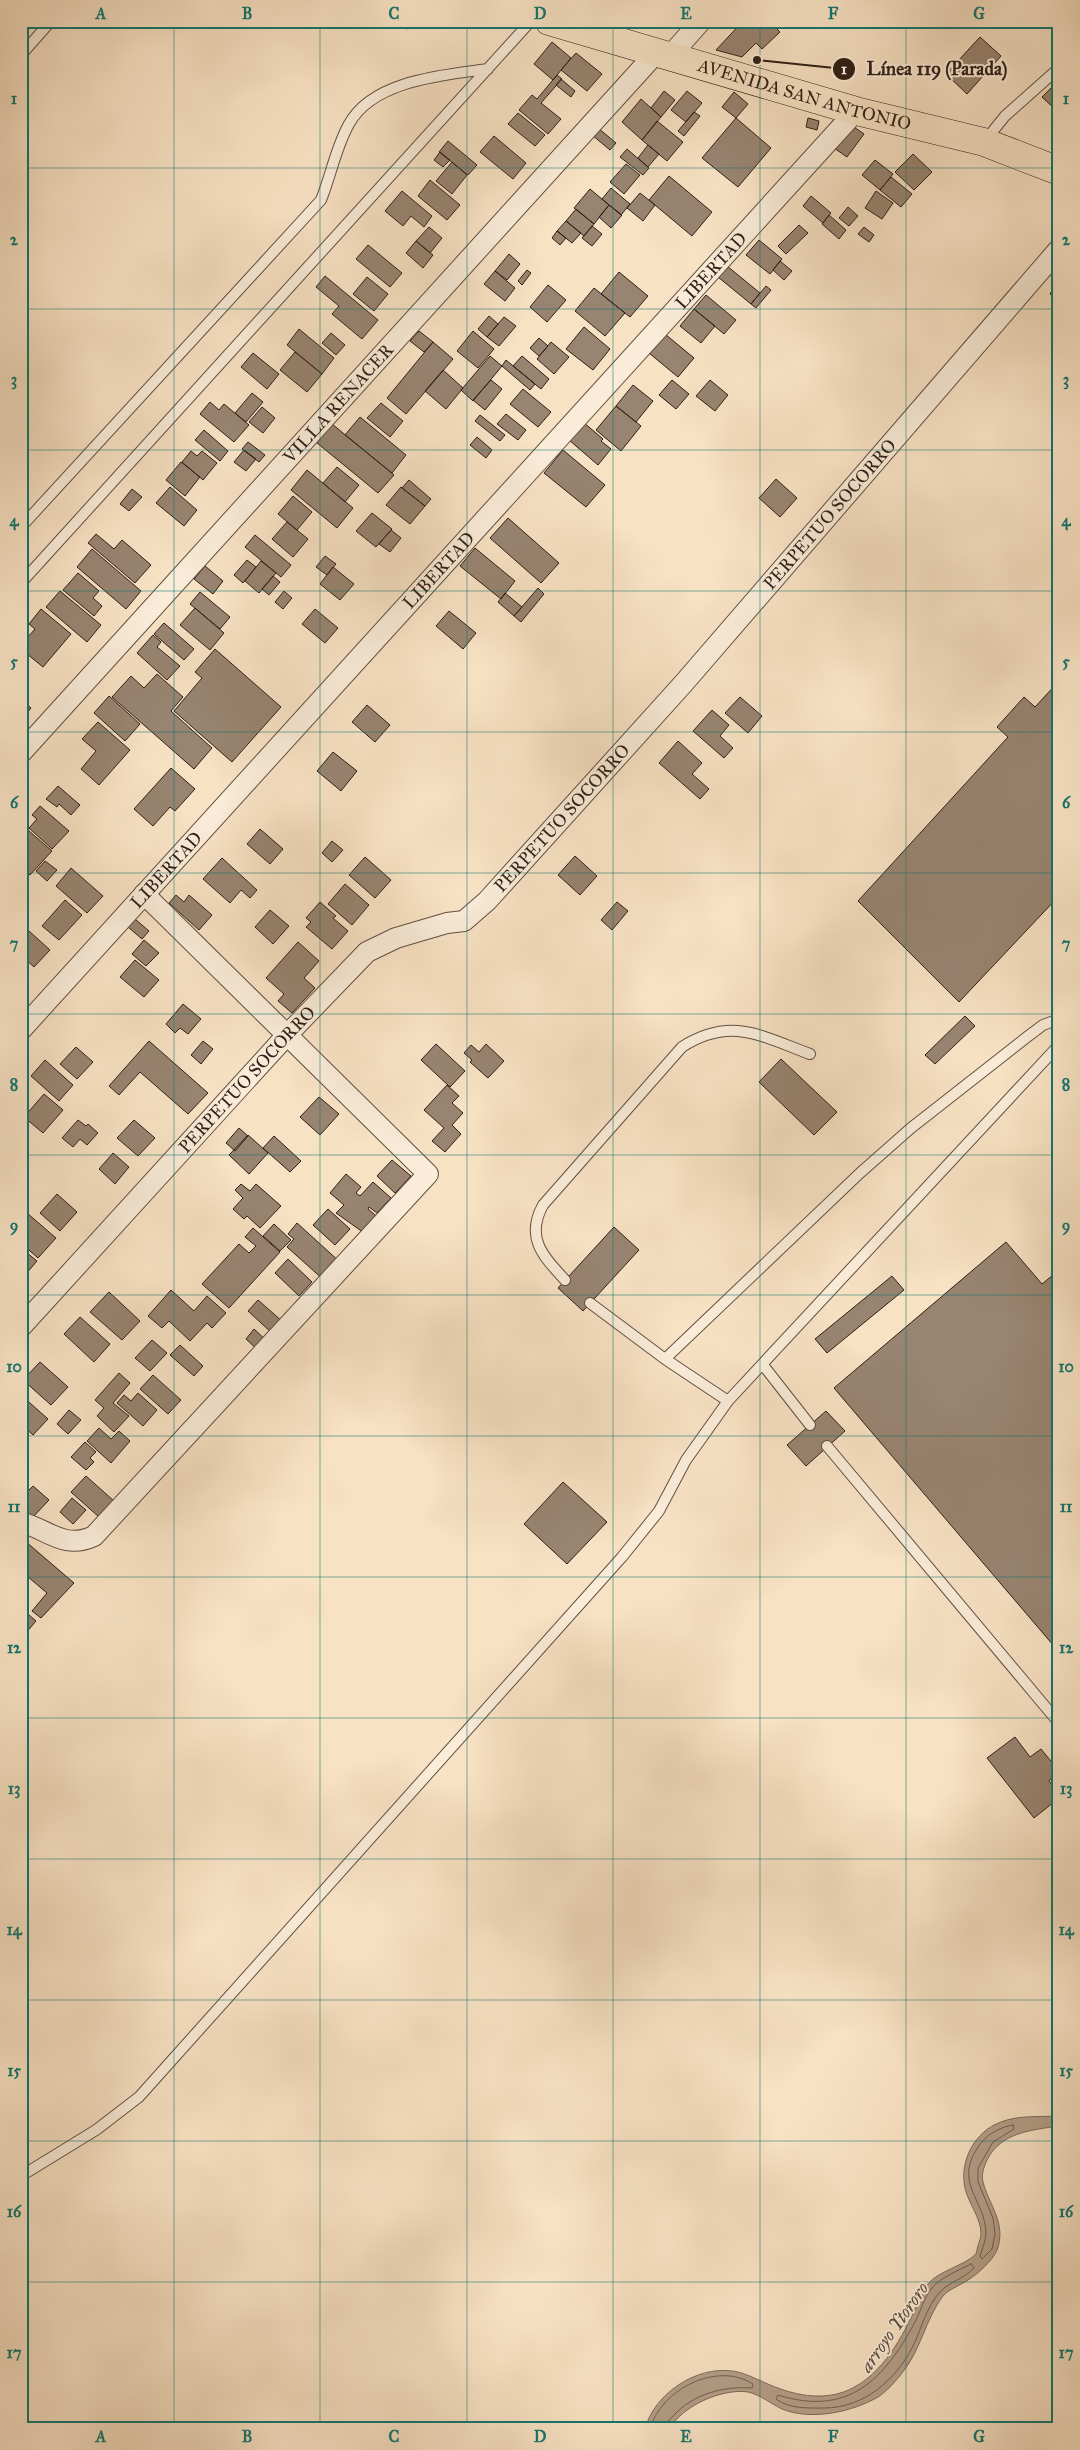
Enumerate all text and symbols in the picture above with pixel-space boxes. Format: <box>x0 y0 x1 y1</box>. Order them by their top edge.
text: A <box>95 4 107 23</box>
text: B <box>242 4 252 23</box>
text: C <box>389 4 400 23</box>
text: D <box>534 4 547 23</box>
text: E <box>680 4 692 23</box>
text: F <box>828 4 839 23</box>
text: G <box>973 4 985 23</box>
callout: Línea 119 (Parada) <box>832 52 1018 86</box>
street label: AVENIDA SAN ANTONIO <box>694 54 913 135</box>
text: Línea 119 (Parada) <box>867 57 1007 81</box>
text: 1 <box>841 60 847 78</box>
text: 1 <box>11 89 18 108</box>
text: 1 <box>1063 89 1070 108</box>
street label: LIBERTAD <box>670 228 752 314</box>
text: 2 <box>10 230 19 249</box>
text: 2 <box>1062 230 1071 249</box>
street label: VILLA RENACER <box>278 338 399 468</box>
text: 3 <box>11 370 17 390</box>
text: 3 <box>1063 370 1069 390</box>
street label: PERPETUO SOCORRO <box>759 435 901 594</box>
text: 4 <box>10 511 20 531</box>
text: 4 <box>1062 511 1072 531</box>
street label: LIBERTAD <box>398 527 479 613</box>
text: 5 <box>10 652 18 671</box>
text: 5 <box>1062 652 1070 671</box>
street label: PERPETUO SOCORRO <box>489 740 634 897</box>
text: 6 <box>10 793 19 812</box>
text: 6 <box>1062 793 1071 812</box>
street label: LIBERTAD <box>126 827 207 913</box>
text: 7 <box>10 934 19 953</box>
text: 7 <box>1062 934 1071 953</box>
street label: PERPETUO SOCORRO <box>174 1002 320 1158</box>
text: 8 <box>10 1075 18 1094</box>
text: 8 <box>1062 1075 1070 1094</box>
text: 9 <box>10 1216 18 1236</box>
text: 9 <box>1062 1216 1070 1236</box>
text: 10 <box>6 1357 22 1376</box>
text: 10 <box>1058 1357 1074 1376</box>
text: 11 <box>8 1497 21 1516</box>
text: 11 <box>1060 1497 1073 1516</box>
text: 12 <box>7 1638 22 1657</box>
text: 12 <box>1059 1638 1074 1657</box>
text: 13 <box>8 1779 20 1799</box>
text: 13 <box>1060 1779 1072 1799</box>
text: 14 <box>6 1920 23 1940</box>
text: 14 <box>1058 1920 1075 1940</box>
text: 15 <box>7 2061 21 2080</box>
text: 15 <box>1059 2061 1073 2080</box>
text: 16 <box>7 2202 22 2221</box>
text: 16 <box>1059 2202 1074 2221</box>
water label: arroyo Ytororo <box>854 2278 933 2377</box>
text: 17 <box>7 2343 22 2362</box>
text: 17 <box>1059 2343 1074 2362</box>
text: A <box>95 2427 107 2446</box>
text: B <box>242 2427 252 2446</box>
text: C <box>389 2427 400 2446</box>
text: D <box>534 2427 547 2446</box>
text: E <box>680 2427 692 2446</box>
text: F <box>828 2427 839 2446</box>
text: G <box>973 2427 985 2446</box>

